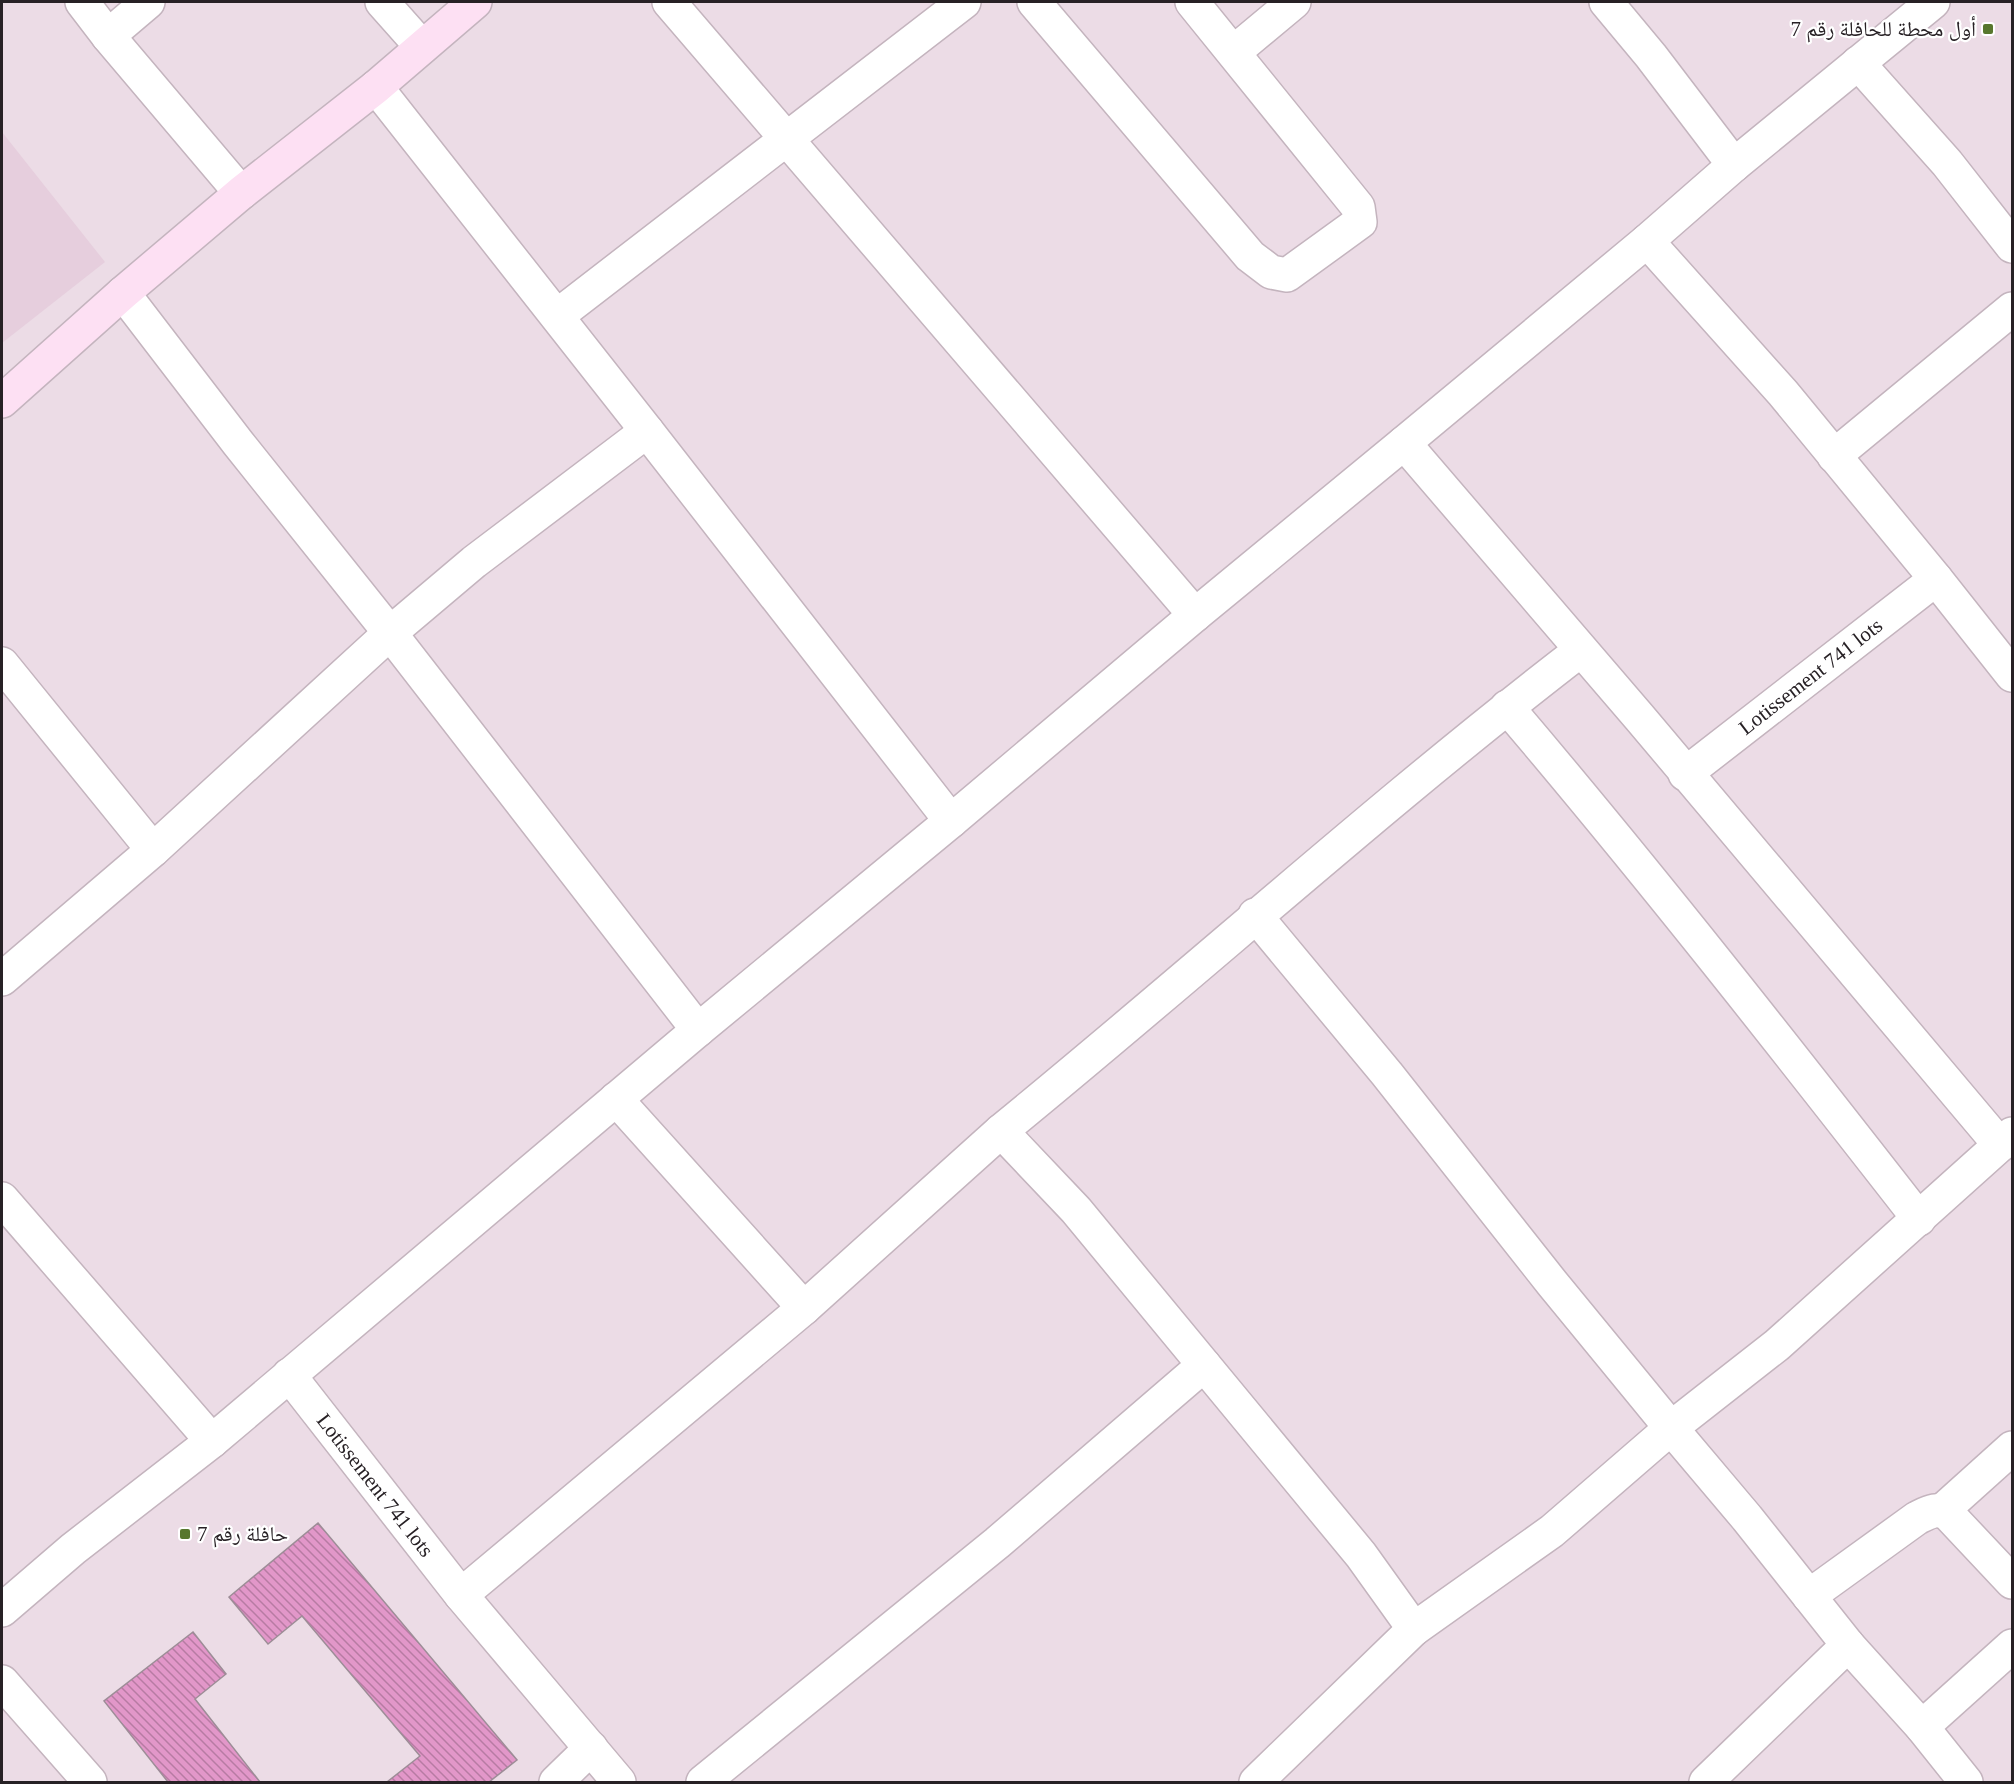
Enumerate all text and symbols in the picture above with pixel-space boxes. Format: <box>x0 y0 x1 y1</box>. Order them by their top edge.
place label: أول محطة للحافلة رقم 7 <box>1791 16 1976 43</box>
marker: أول محطة للحافلة رقم 7 <box>1981 22 1995 36</box>
street label: Lotissement 741 lots <box>1734 613 1887 740</box>
street label: Lotissement 741 lots <box>312 1409 439 1562</box>
place label: حافلة رقم 7 <box>197 1522 288 1548</box>
marker: حافلة رقم 7 <box>178 1527 192 1541</box>

